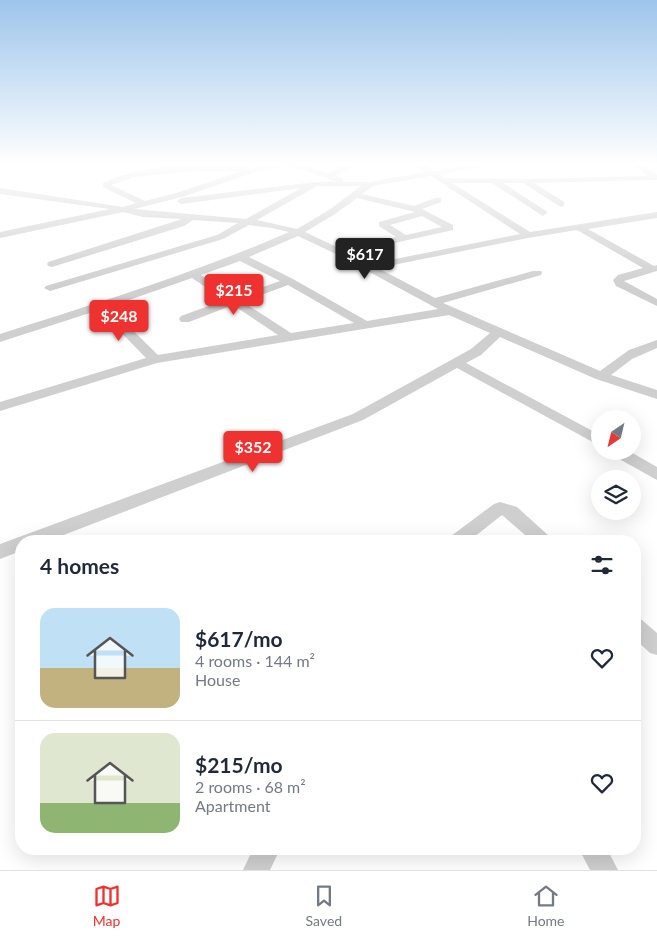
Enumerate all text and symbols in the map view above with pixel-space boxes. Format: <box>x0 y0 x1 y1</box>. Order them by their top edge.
pin: $617 <box>335 238 395 280</box>
text: $617 <box>346 244 384 263</box>
pin: $215 <box>204 274 264 316</box>
text: $215 <box>215 280 253 299</box>
pin: $248 <box>89 300 149 342</box>
text: $248 <box>100 306 138 325</box>
north arrow <box>591 410 641 460</box>
map controls <box>591 410 641 520</box>
pin: $352 <box>223 430 283 473</box>
text: $352 <box>234 437 272 456</box>
button: layers <box>591 470 641 520</box>
icon: filters <box>588 551 616 579</box>
text: 4 homes <box>40 553 119 578</box>
text: $617/mo <box>195 626 283 651</box>
icon: home <box>80 628 140 688</box>
icon: heart <box>588 644 616 672</box>
text: 4 rooms · 144 m² <box>195 651 315 670</box>
text: House <box>195 670 240 689</box>
text: $215/mo <box>195 752 283 777</box>
icon: home <box>80 753 140 813</box>
icon: heart <box>588 769 616 797</box>
text: 2 rooms · 68 m² <box>195 777 306 796</box>
text: Apartment <box>195 796 270 815</box>
tab: Map <box>93 882 121 929</box>
tab: Saved <box>306 882 342 929</box>
tab: Home <box>527 882 564 929</box>

